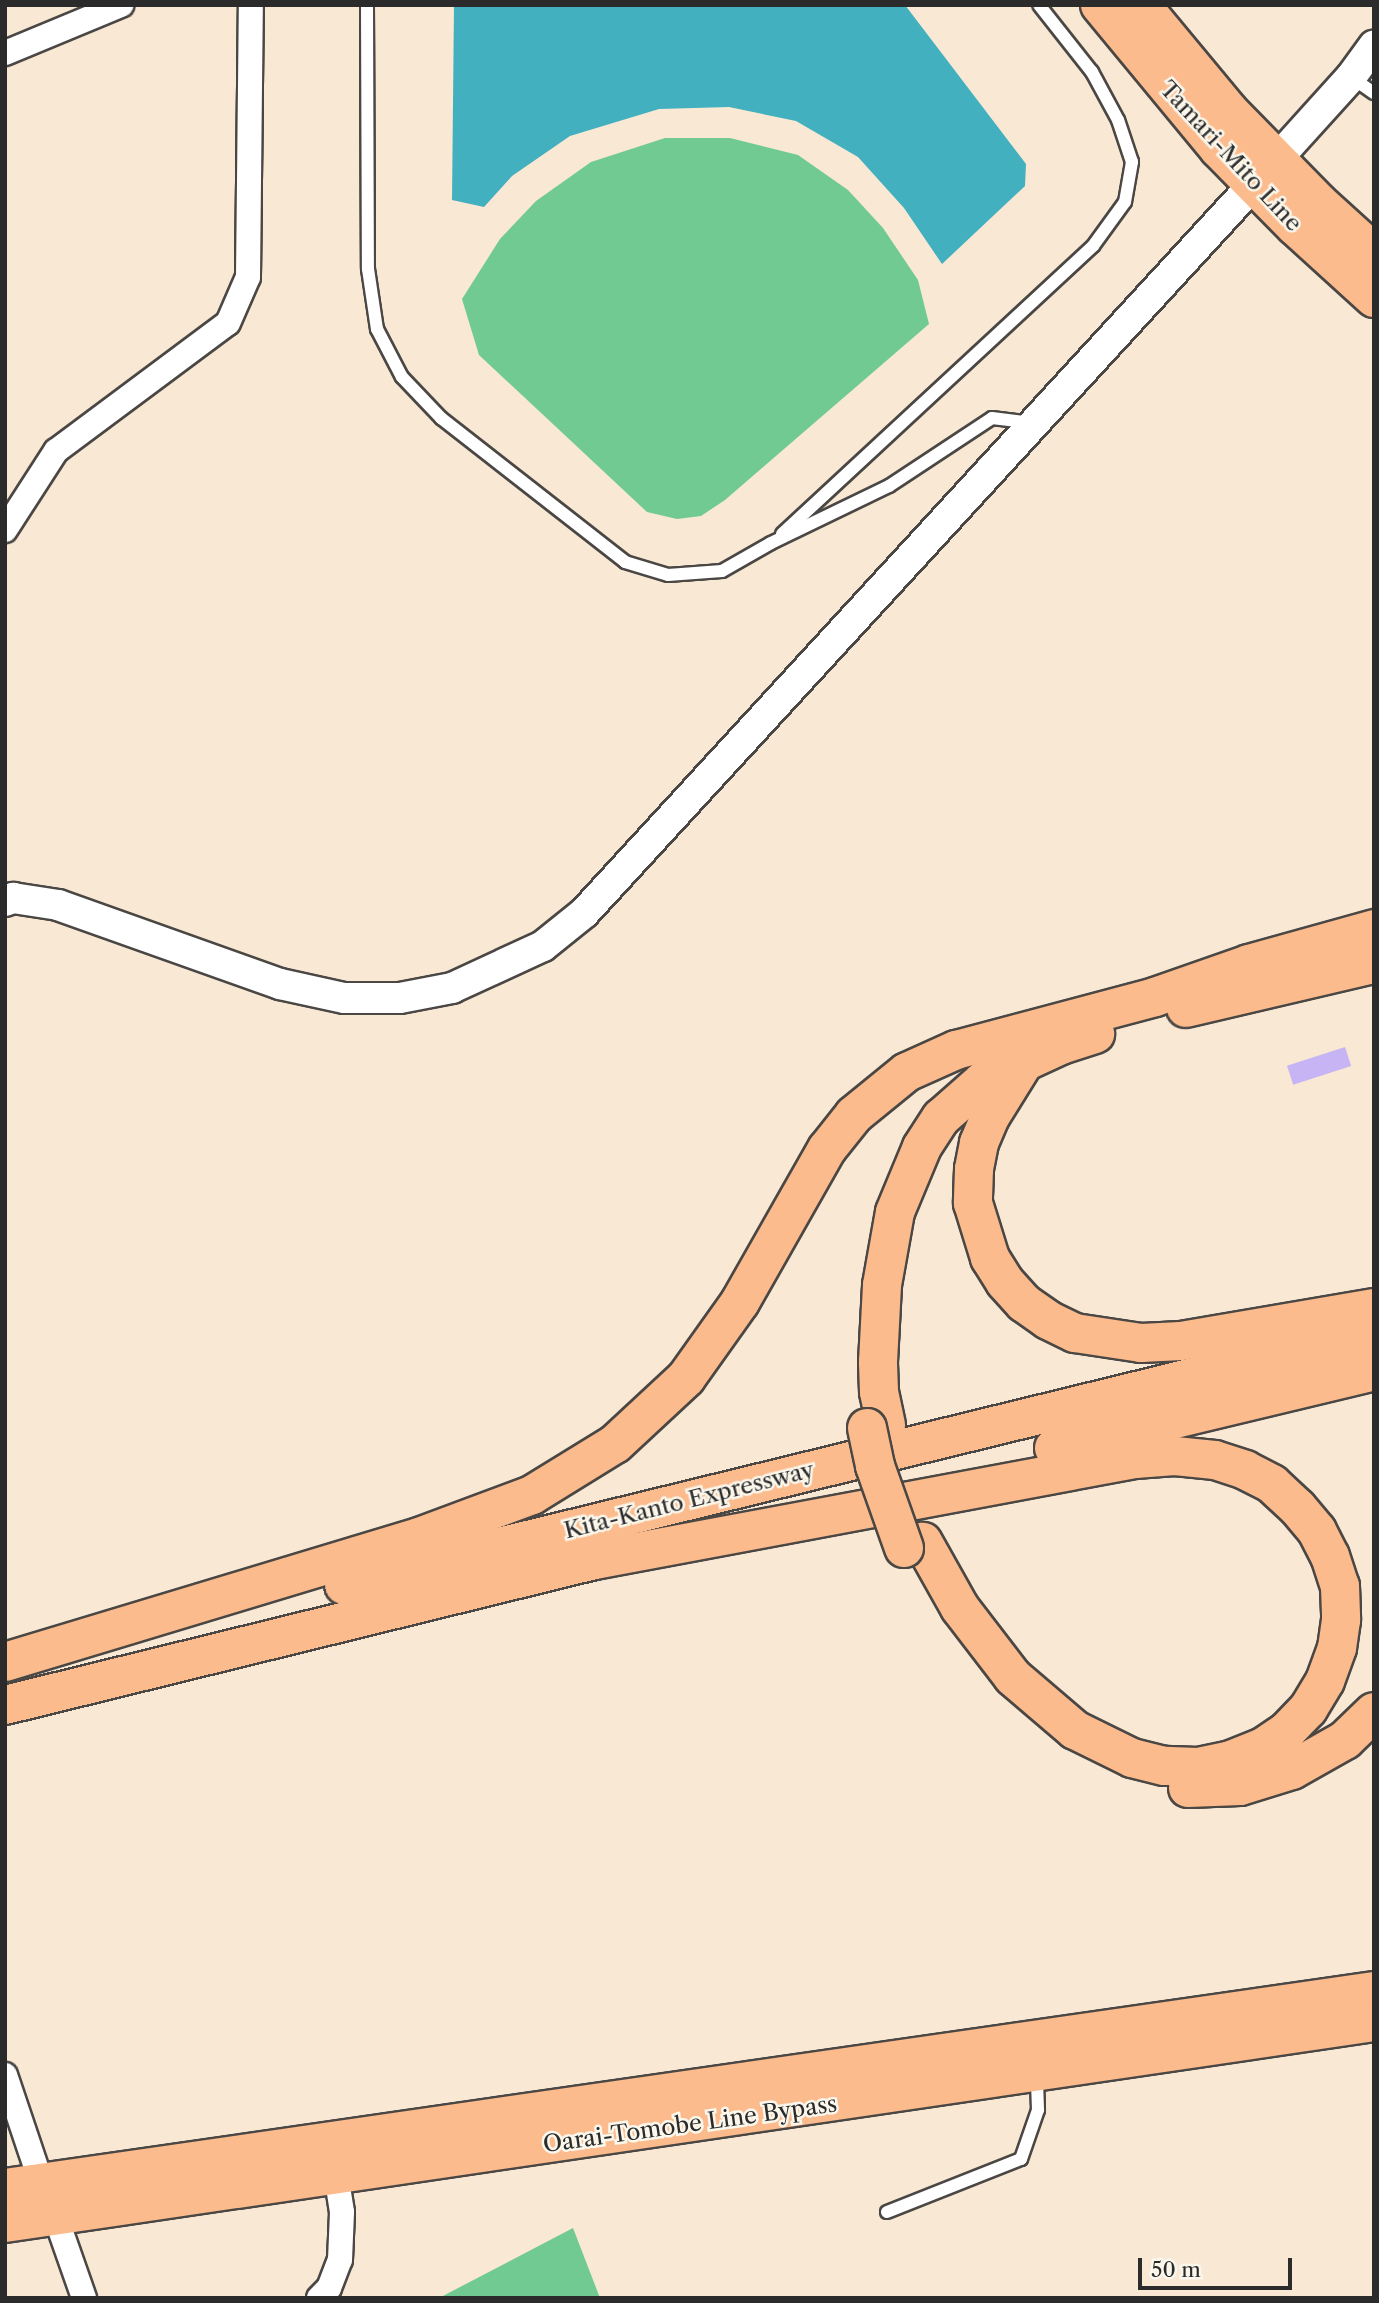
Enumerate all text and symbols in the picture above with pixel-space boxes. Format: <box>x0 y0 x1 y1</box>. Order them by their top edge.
street label: Tamari-Mito Line <box>1154 75 1308 237</box>
street label: Kita-Kanto Expressway <box>561 1456 817 1544</box>
street label: Oarai-Tomobe Line Bypass <box>541 2090 839 2158</box>
scale bar <box>1141 2244 1295 2288</box>
text: 50 m <box>1151 2257 1201 2282</box>

